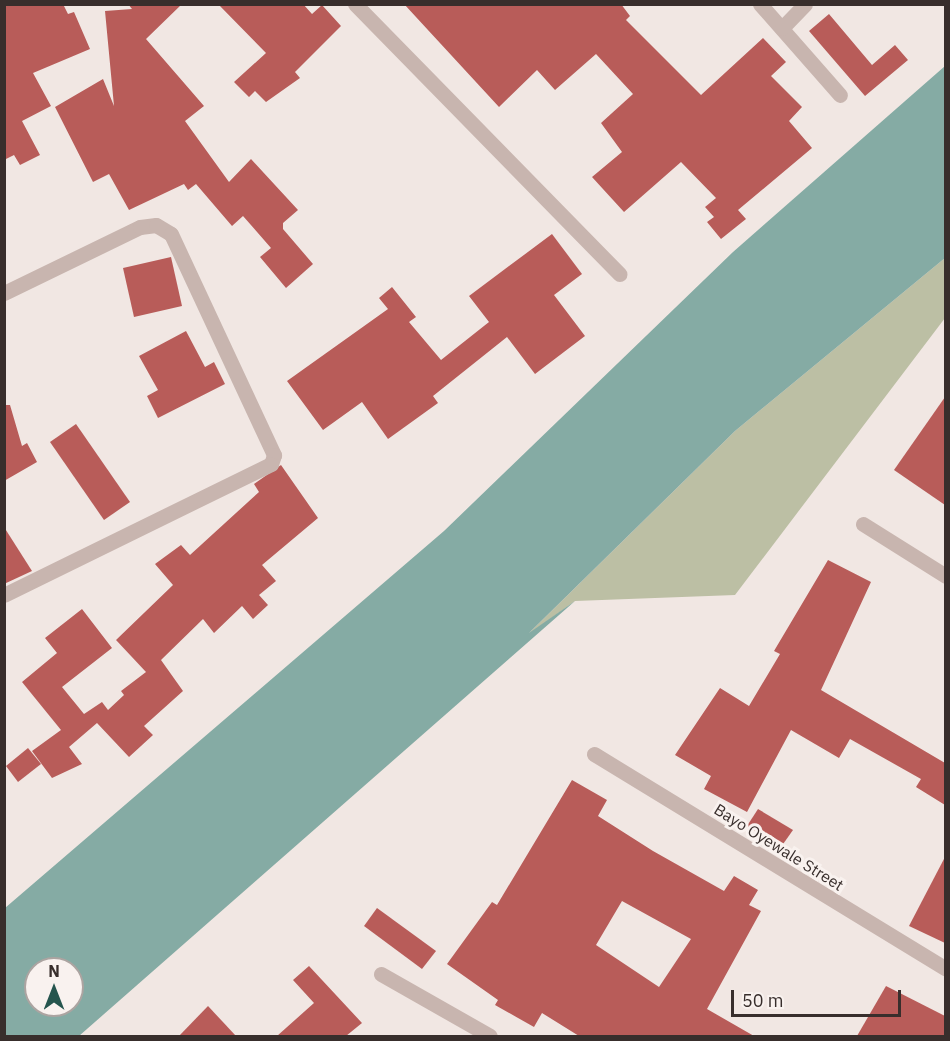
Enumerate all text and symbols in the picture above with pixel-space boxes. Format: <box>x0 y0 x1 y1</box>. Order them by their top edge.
street label: Bayo Oyewale Street <box>711 799 847 895</box>
north arrow <box>24 957 84 1017</box>
text: N <box>48 961 60 981</box>
scale bar <box>734 978 904 1016</box>
text: 50 m <box>742 989 784 1012</box>

